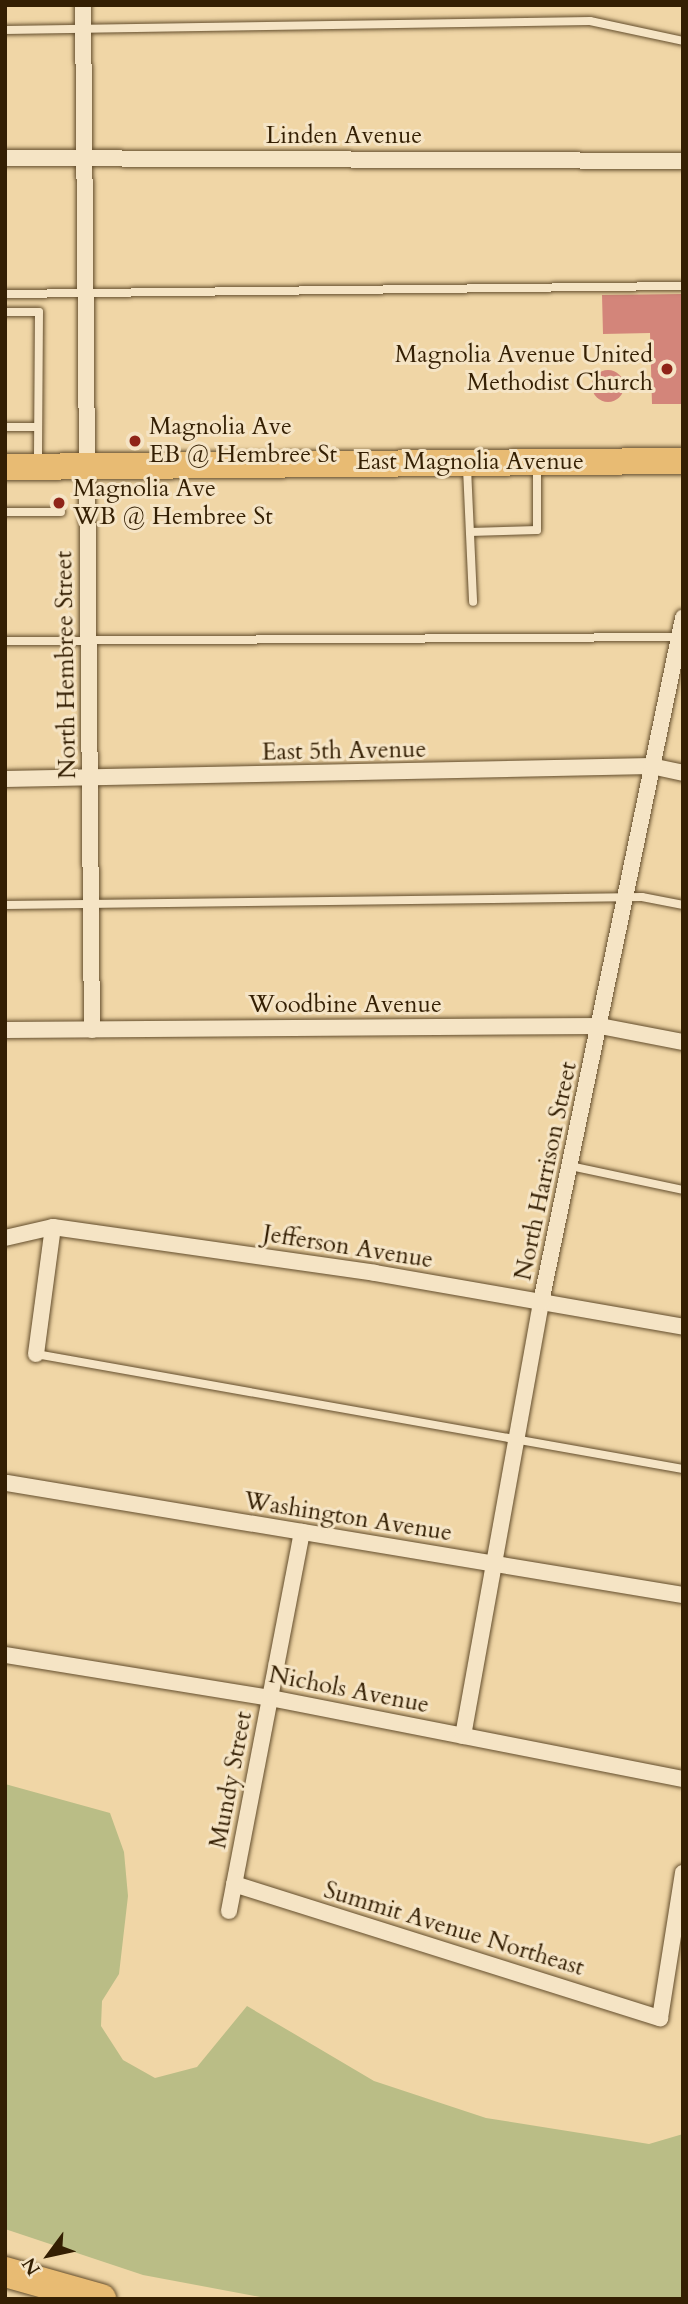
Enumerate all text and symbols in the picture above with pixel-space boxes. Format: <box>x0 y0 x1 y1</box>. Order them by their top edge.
street label: Linden Avenue <box>266 122 422 150</box>
place label: Magnolia Avenue United Methodist Church <box>395 341 653 397</box>
marker: Magnolia Avenue United Methodist Church <box>659 361 675 377</box>
place label: Magnolia Ave EB @ Hembree St <box>149 413 337 469</box>
marker: Magnolia Ave EB @ Hembree St <box>127 433 143 449</box>
street label: East Magnolia Avenue <box>356 448 584 476</box>
place label: Magnolia Ave WB @ Hembree St <box>73 475 273 531</box>
marker: Magnolia Ave WB @ Hembree St <box>51 495 67 511</box>
street label: North Hembree Street <box>50 551 82 779</box>
street label: East 5th Avenue <box>261 735 427 767</box>
street label: Woodbine Avenue <box>248 991 442 1019</box>
street label: North Harrison Street <box>509 1059 583 1283</box>
street label: Jefferson Avenue <box>261 1219 435 1275</box>
street label: Washington Avenue <box>242 1486 454 1548</box>
street label: Nichols Avenue <box>266 1660 432 1720</box>
street label: Mundy Street <box>204 1709 258 1851</box>
street label: Summit Avenue Northeast <box>320 1876 588 1982</box>
north arrow <box>14 2220 84 2290</box>
text: N <box>16 2252 47 2280</box>

